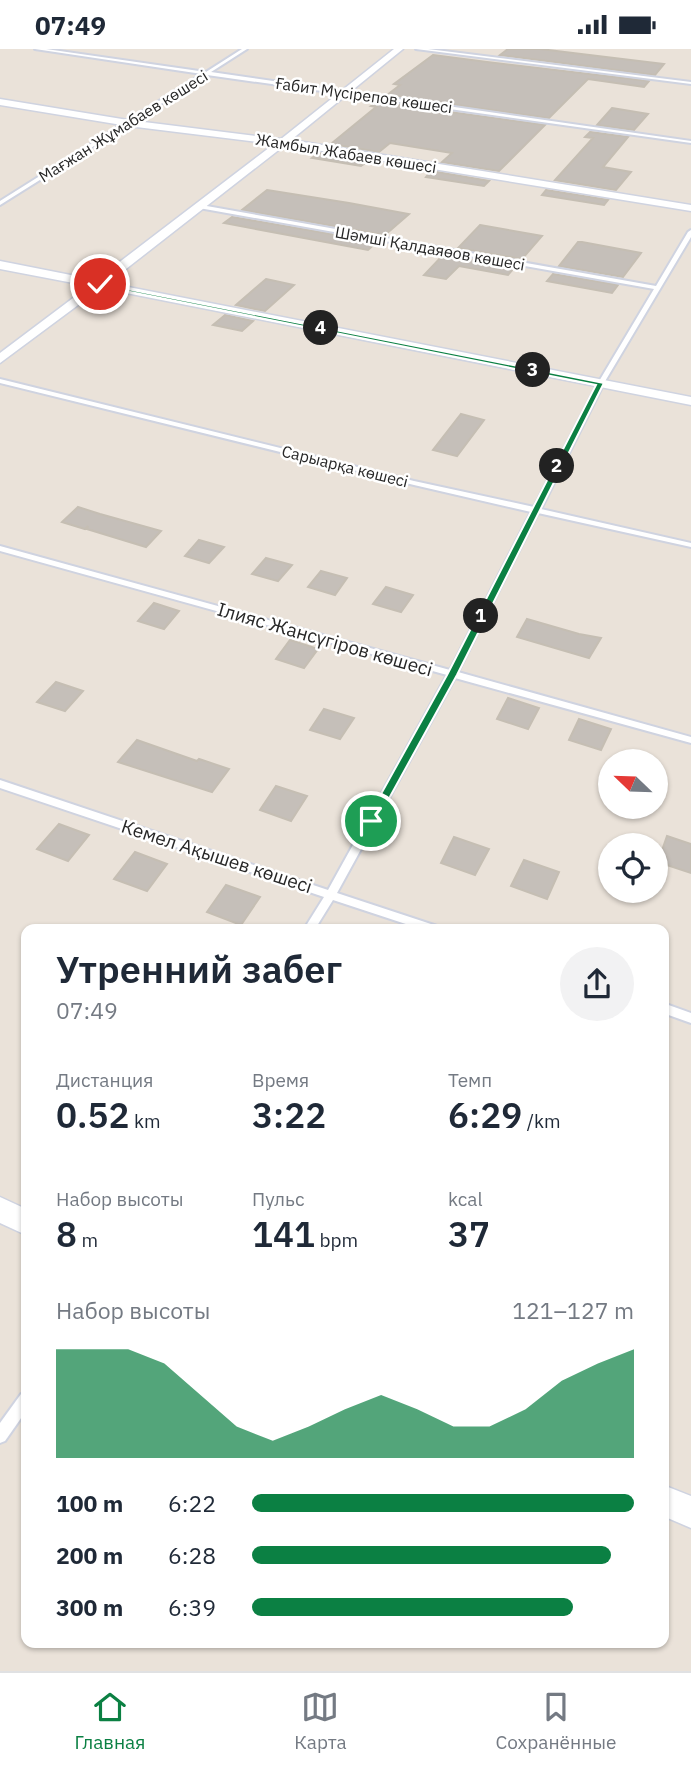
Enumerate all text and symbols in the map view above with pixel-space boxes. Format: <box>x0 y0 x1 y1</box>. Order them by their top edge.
text: 07:49 <box>35 8 106 42</box>
street label: Мағжан Жұмабаев көшесі <box>35 66 211 186</box>
street label: Ғабит Мүсірепов көшесі <box>274 73 454 117</box>
street label: Жамбыл Жабаев көшесі <box>254 129 438 177</box>
street label: Шәмші Қалдаяөов көшесі <box>333 221 527 275</box>
pin <box>70 254 130 314</box>
icon: check <box>81 265 119 303</box>
pin: 4 <box>304 311 338 345</box>
text: 4 <box>315 315 326 339</box>
pin: 3 <box>516 353 550 387</box>
text: 3 <box>527 357 538 381</box>
street label: Сарыарқа көшесі <box>280 441 410 491</box>
pin: 2 <box>540 449 574 483</box>
text: 2 <box>551 453 562 477</box>
street label: Ілияс Жансүгіров көшесі <box>215 597 435 681</box>
pin: 1 <box>463 599 498 633</box>
text: 1 <box>475 603 486 627</box>
north arrow <box>598 749 668 819</box>
map controls <box>598 749 668 903</box>
pin <box>341 791 401 851</box>
icon: arrive <box>352 802 390 840</box>
street label: Кемел Ақышев көшесі <box>119 814 315 898</box>
button: locate <box>598 833 668 903</box>
text: Утренний забег <box>56 944 342 993</box>
button: share <box>560 947 634 1021</box>
text: 07:49 <box>56 995 118 1025</box>
text: Дистанция <box>56 1068 153 1092</box>
text: Время <box>252 1068 309 1092</box>
text: Темп <box>448 1068 492 1092</box>
text: 0.52 <box>56 1092 129 1138</box>
text: 3:22 <box>252 1092 326 1138</box>
text: 6:29 <box>448 1092 522 1138</box>
text: km <box>129 1109 161 1133</box>
text: /km <box>522 1109 561 1133</box>
text: Набор высоты <box>56 1187 183 1211</box>
text: Пульс <box>252 1187 305 1211</box>
text: kcal <box>448 1187 483 1211</box>
text: 8 <box>56 1211 77 1257</box>
text: 141 <box>252 1211 315 1257</box>
text: 37 <box>448 1211 490 1257</box>
text: m <box>77 1228 98 1252</box>
text: bpm <box>315 1228 358 1252</box>
text: Набор высоты <box>56 1295 210 1325</box>
text: 121–127 m <box>512 1295 634 1325</box>
text: 100 m <box>56 1488 123 1518</box>
text: 6:22 <box>168 1488 216 1518</box>
text: 200 m <box>56 1540 123 1570</box>
text: 6:28 <box>168 1540 216 1570</box>
text: 300 m <box>56 1592 123 1622</box>
text: 6:39 <box>168 1592 216 1622</box>
tab: Главная <box>74 1688 145 1754</box>
tab: Карта <box>294 1688 347 1754</box>
tab: Сохранённые <box>495 1688 617 1754</box>

